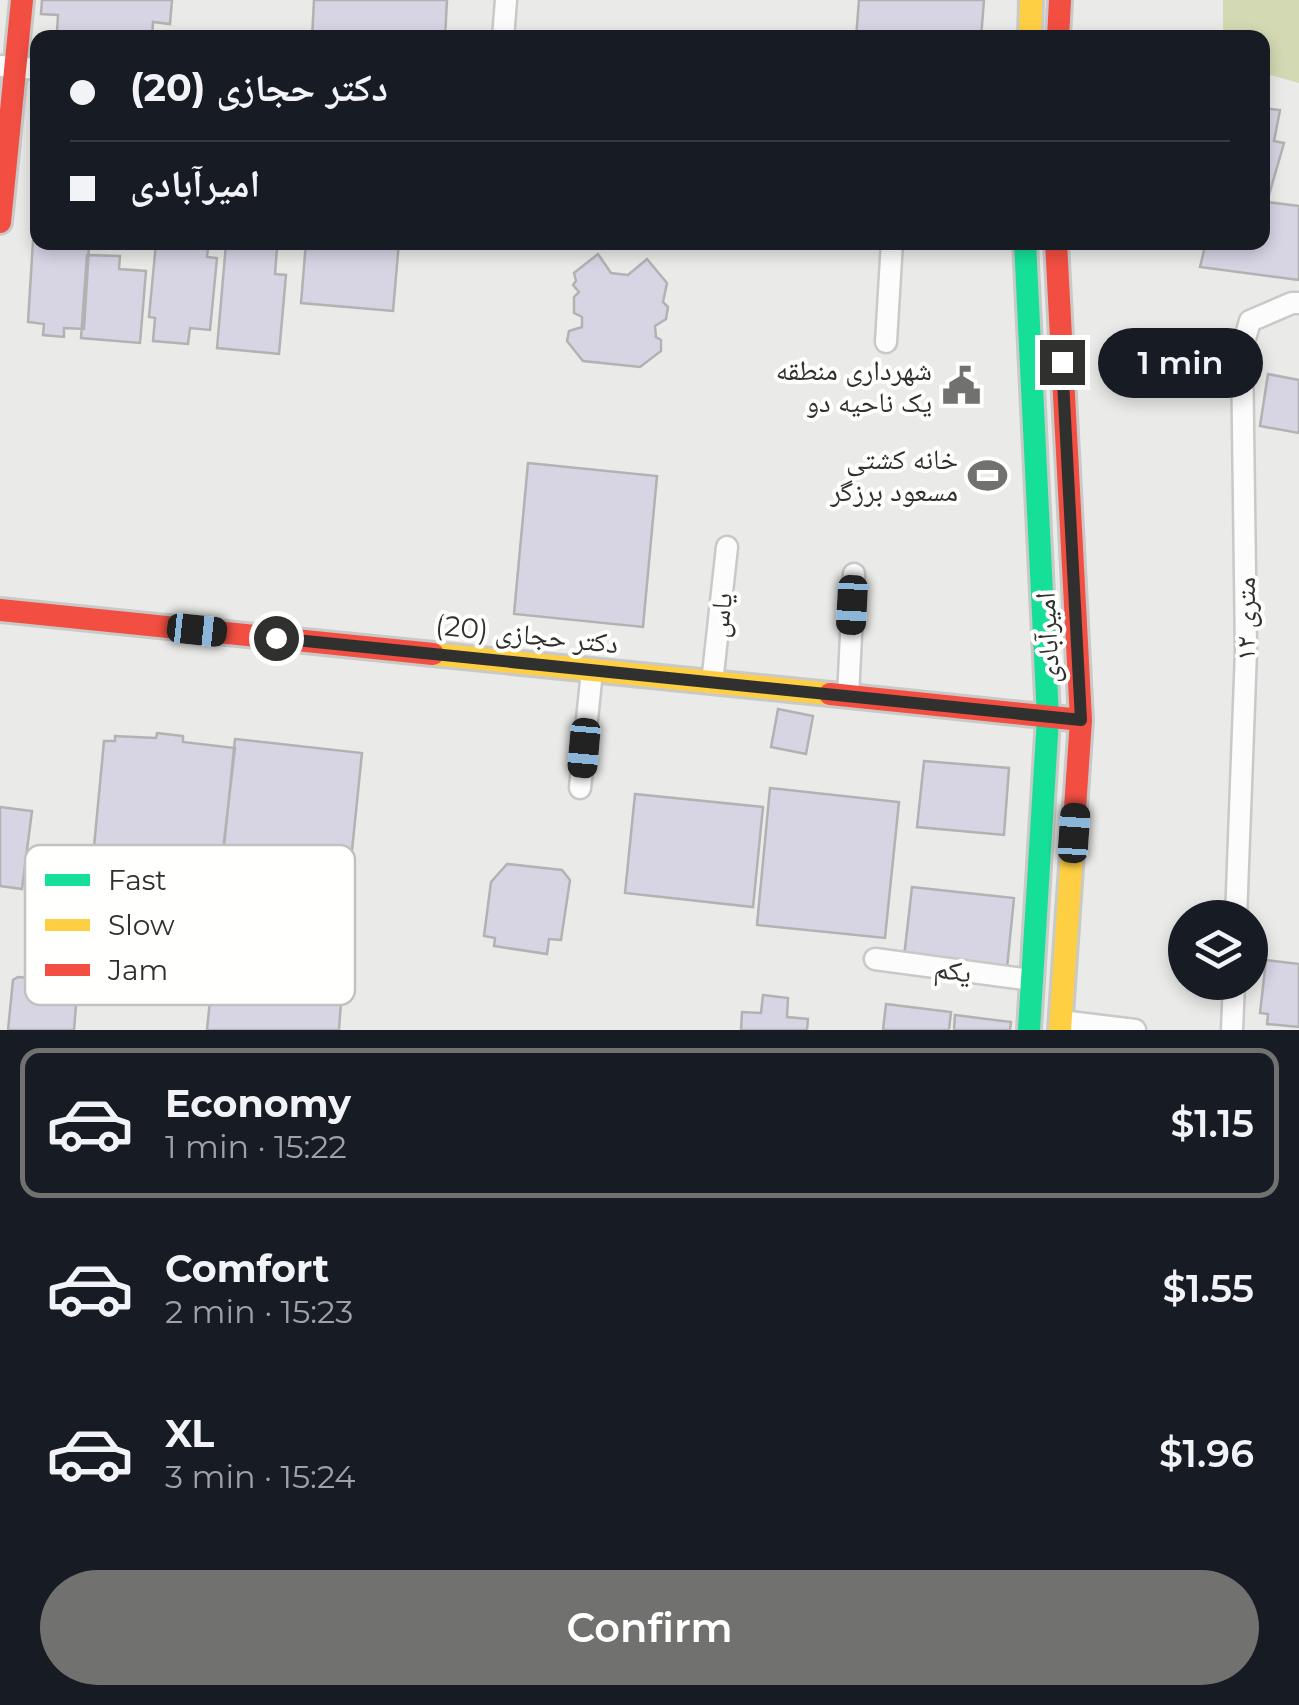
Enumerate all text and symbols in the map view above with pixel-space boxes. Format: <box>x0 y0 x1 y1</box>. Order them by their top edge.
text: دکتر حجازی (20) <box>130 64 388 111</box>
text: امیرآبادی <box>130 160 260 207</box>
callout: 1 min <box>1097 327 1262 397</box>
route end <box>1040 340 1085 385</box>
text: 1 min <box>1138 343 1223 382</box>
place label: شهرداری منطقه یک ناحیه دو <box>776 353 932 419</box>
public building icon: شهرداری منطقه یک ناحیه دو <box>941 365 983 407</box>
place label: خانه کشتی مسعود برزگر <box>829 442 958 508</box>
sports icon: خانه کشتی مسعود برزگر <box>967 454 1009 496</box>
car <box>835 574 869 636</box>
street label: ۱۲ متری <box>1228 577 1262 661</box>
street label: یاس <box>701 591 740 639</box>
street label: امیرآبادی <box>1028 592 1066 684</box>
street label: دکتر حجازی (20) <box>434 607 620 661</box>
car <box>166 612 228 648</box>
route start <box>254 616 299 661</box>
car <box>566 717 602 779</box>
car <box>1057 802 1091 864</box>
legend <box>25 845 355 1005</box>
text: Fast <box>108 863 167 897</box>
map controls <box>1168 900 1268 1000</box>
button: layers <box>1168 900 1268 1000</box>
text: Slow <box>108 908 175 942</box>
street label: یکم <box>932 951 974 991</box>
text: Jam <box>107 953 168 987</box>
icon: car <box>45 1078 135 1168</box>
text: Economy <box>165 1080 351 1127</box>
text: $1.15 <box>1171 1100 1254 1147</box>
text: 1 min · 15:22 <box>165 1127 347 1166</box>
icon: car <box>45 1243 135 1333</box>
text: Comfort <box>165 1245 329 1292</box>
text: $1.55 <box>1163 1265 1254 1312</box>
text: 2 min · 15:23 <box>165 1292 353 1331</box>
icon: car <box>45 1408 135 1498</box>
text: XL <box>165 1410 214 1457</box>
text: $1.96 <box>1159 1430 1254 1477</box>
text: 3 min · 15:24 <box>165 1457 356 1496</box>
button: Confirm <box>40 1570 1259 1685</box>

